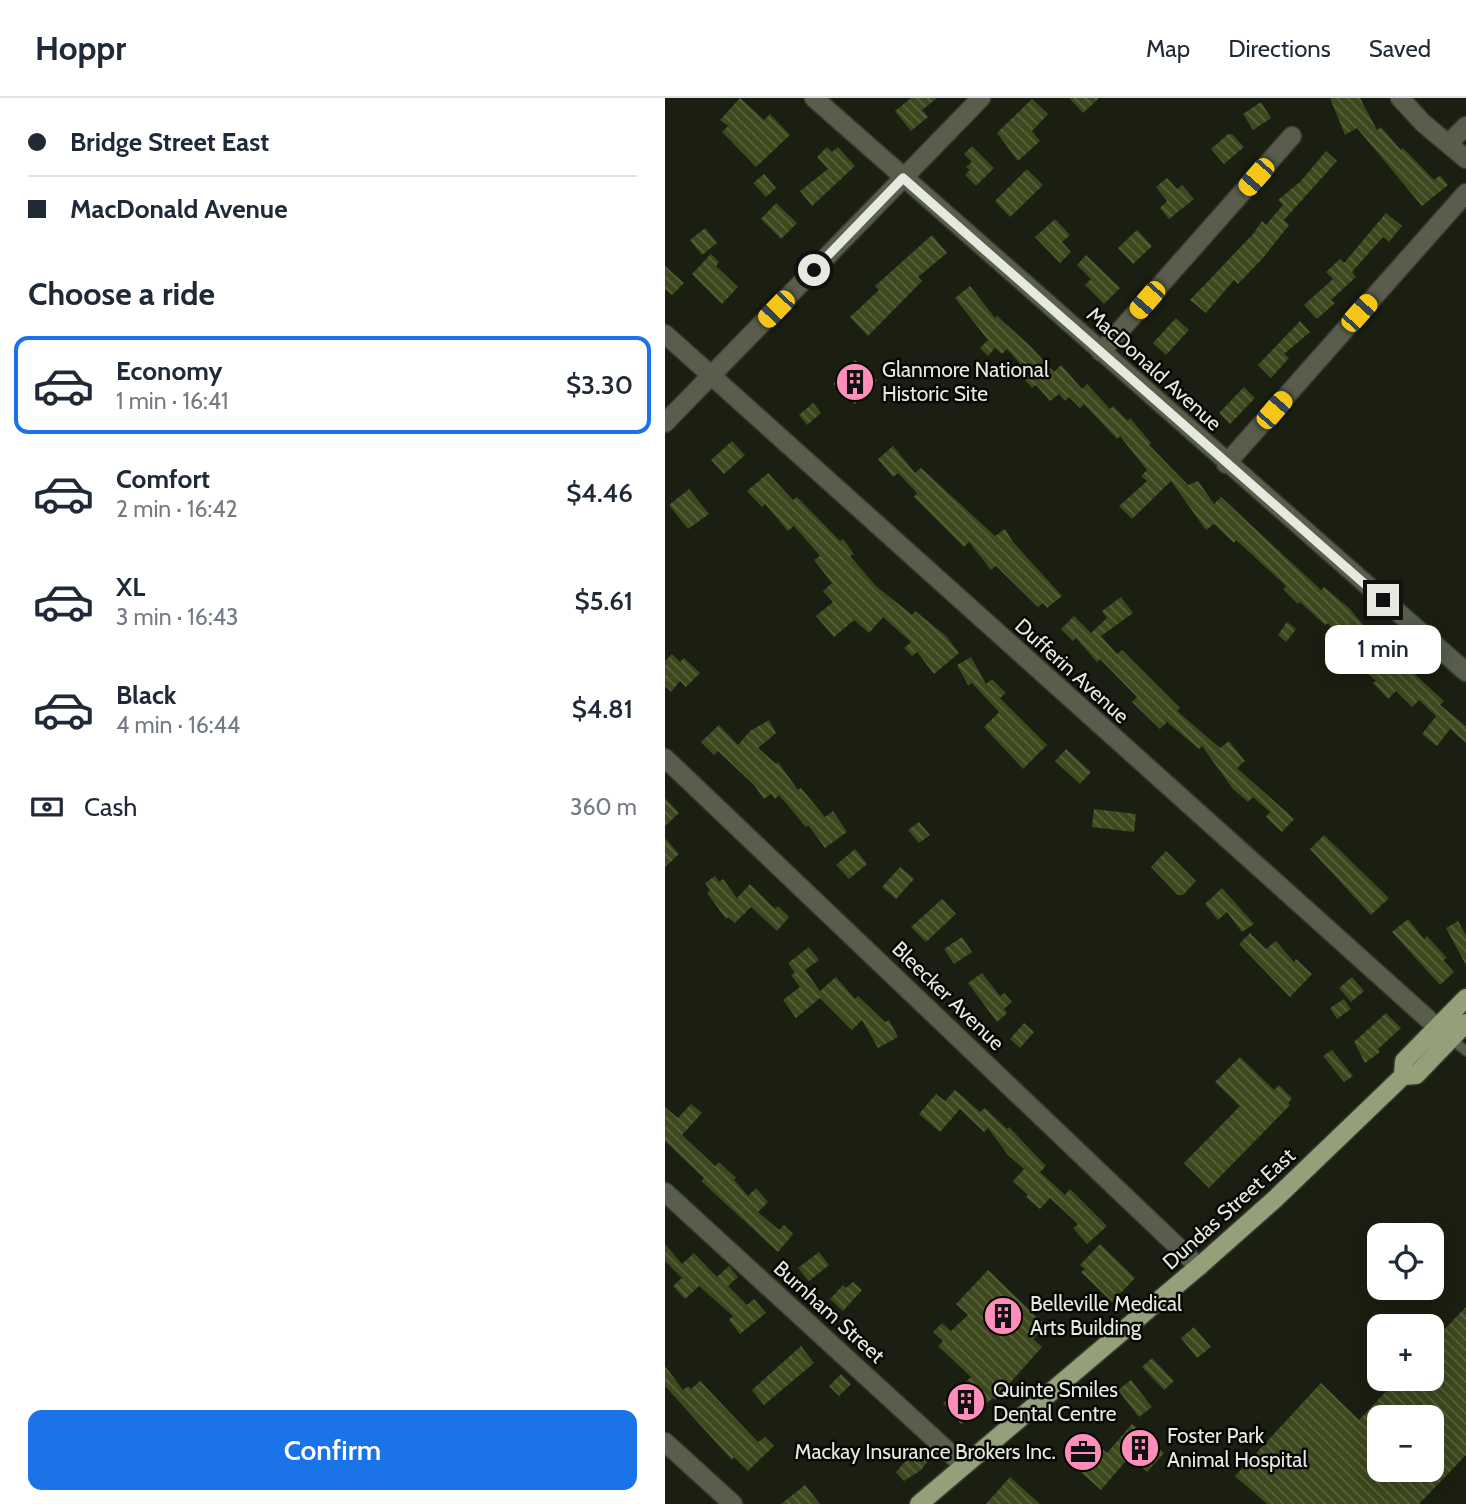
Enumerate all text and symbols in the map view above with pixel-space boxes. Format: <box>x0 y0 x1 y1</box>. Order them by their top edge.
text: Hoppr <box>35 28 126 68</box>
text: Map <box>1146 34 1190 63</box>
text: Directions <box>1228 34 1331 63</box>
text: Saved <box>1369 34 1431 63</box>
text: Bridge Street East <box>70 126 269 158</box>
car <box>1235 154 1278 200</box>
text: MacDonald Avenue <box>70 193 288 225</box>
route start <box>798 254 830 286</box>
text: Choose a ride <box>28 274 215 313</box>
car <box>1126 277 1169 323</box>
car <box>754 287 799 331</box>
car <box>1338 290 1381 336</box>
street label: MacDonald Avenue <box>1082 302 1227 436</box>
icon: car <box>32 354 95 417</box>
text: Economy <box>116 355 222 387</box>
place label: Glanmore National Historic Site <box>882 357 1049 406</box>
building icon: Glanmore National Historic Site <box>834 361 876 403</box>
text: $3.30 <box>566 369 633 401</box>
text: 1 min · 16:41 <box>116 387 229 415</box>
car <box>1253 387 1296 433</box>
icon: car <box>32 462 95 525</box>
text: Comfort <box>116 463 210 495</box>
text: $4.46 <box>566 477 633 509</box>
text: 2 min · 16:42 <box>116 495 238 523</box>
icon: car <box>32 570 95 633</box>
text: XL <box>116 571 145 603</box>
route end <box>1367 584 1399 616</box>
text: $5.61 <box>574 585 633 617</box>
text: 3 min · 16:43 <box>116 603 238 631</box>
street label: Dufferin Avenue <box>1010 613 1135 729</box>
callout: 1 min <box>1325 624 1441 674</box>
text: 1 min <box>1357 635 1409 663</box>
icon: car <box>32 678 95 741</box>
text: Black <box>116 679 176 711</box>
text: $4.81 <box>572 693 633 725</box>
text: 4 min · 16:44 <box>116 711 240 739</box>
icon: cash <box>28 788 66 826</box>
text: Cash <box>84 791 137 823</box>
text: 360 m <box>570 793 637 821</box>
street label: Bleecker Avenue <box>887 936 1010 1055</box>
street label: Dundas Street East <box>1157 1143 1300 1275</box>
map controls <box>1367 1223 1444 1482</box>
button: locate <box>1367 1223 1444 1300</box>
street label: Burnham Street <box>769 1255 890 1368</box>
place label: Belleville Medical Arts Building <box>1030 1291 1182 1340</box>
building icon: Belleville Medical Arts Building <box>982 1295 1024 1337</box>
button: + <box>1367 1314 1444 1391</box>
place label: Quinte Smiles Dental Centre <box>993 1377 1118 1426</box>
building icon: Quinte Smiles Dental Centre <box>945 1381 987 1423</box>
button: − <box>1367 1405 1444 1482</box>
button: Confirm <box>28 1410 637 1490</box>
place label: Foster Park Animal Hospital <box>1167 1423 1307 1472</box>
building icon: Foster Park Animal Hospital <box>1119 1427 1161 1469</box>
office icon: Mackay Insurance Brokers Inc. <box>1062 1431 1104 1473</box>
place label: Mackay Insurance Brokers Inc. <box>795 1439 1056 1464</box>

